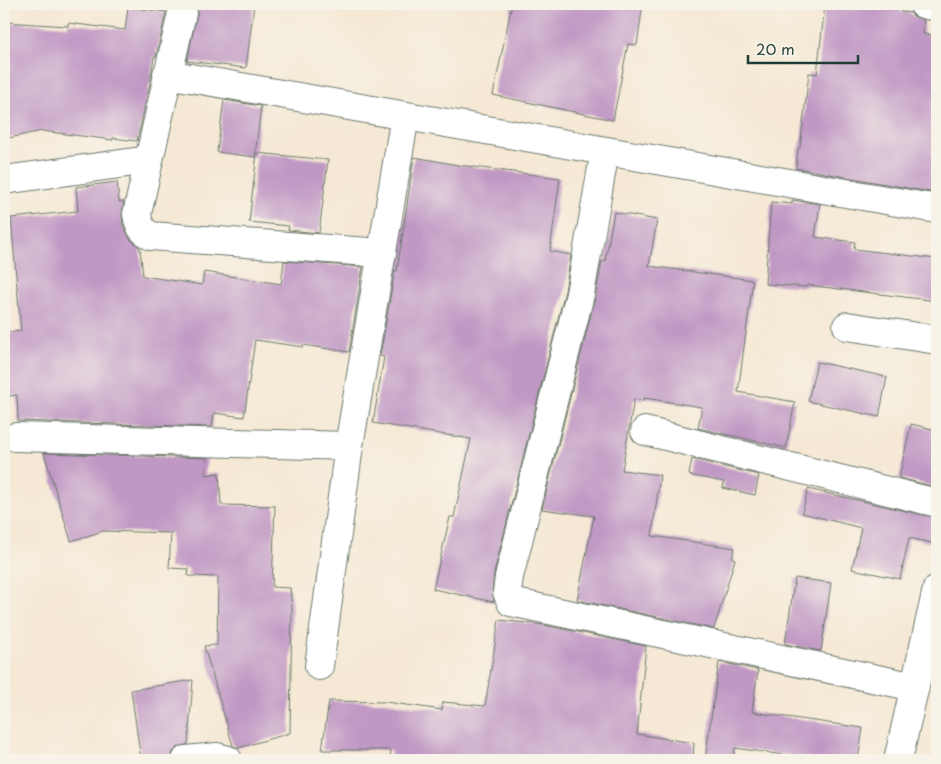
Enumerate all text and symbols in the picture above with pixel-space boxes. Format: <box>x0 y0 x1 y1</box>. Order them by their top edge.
scale bar <box>748 32 858 64</box>
text: 20 m <box>756 37 795 60</box>

